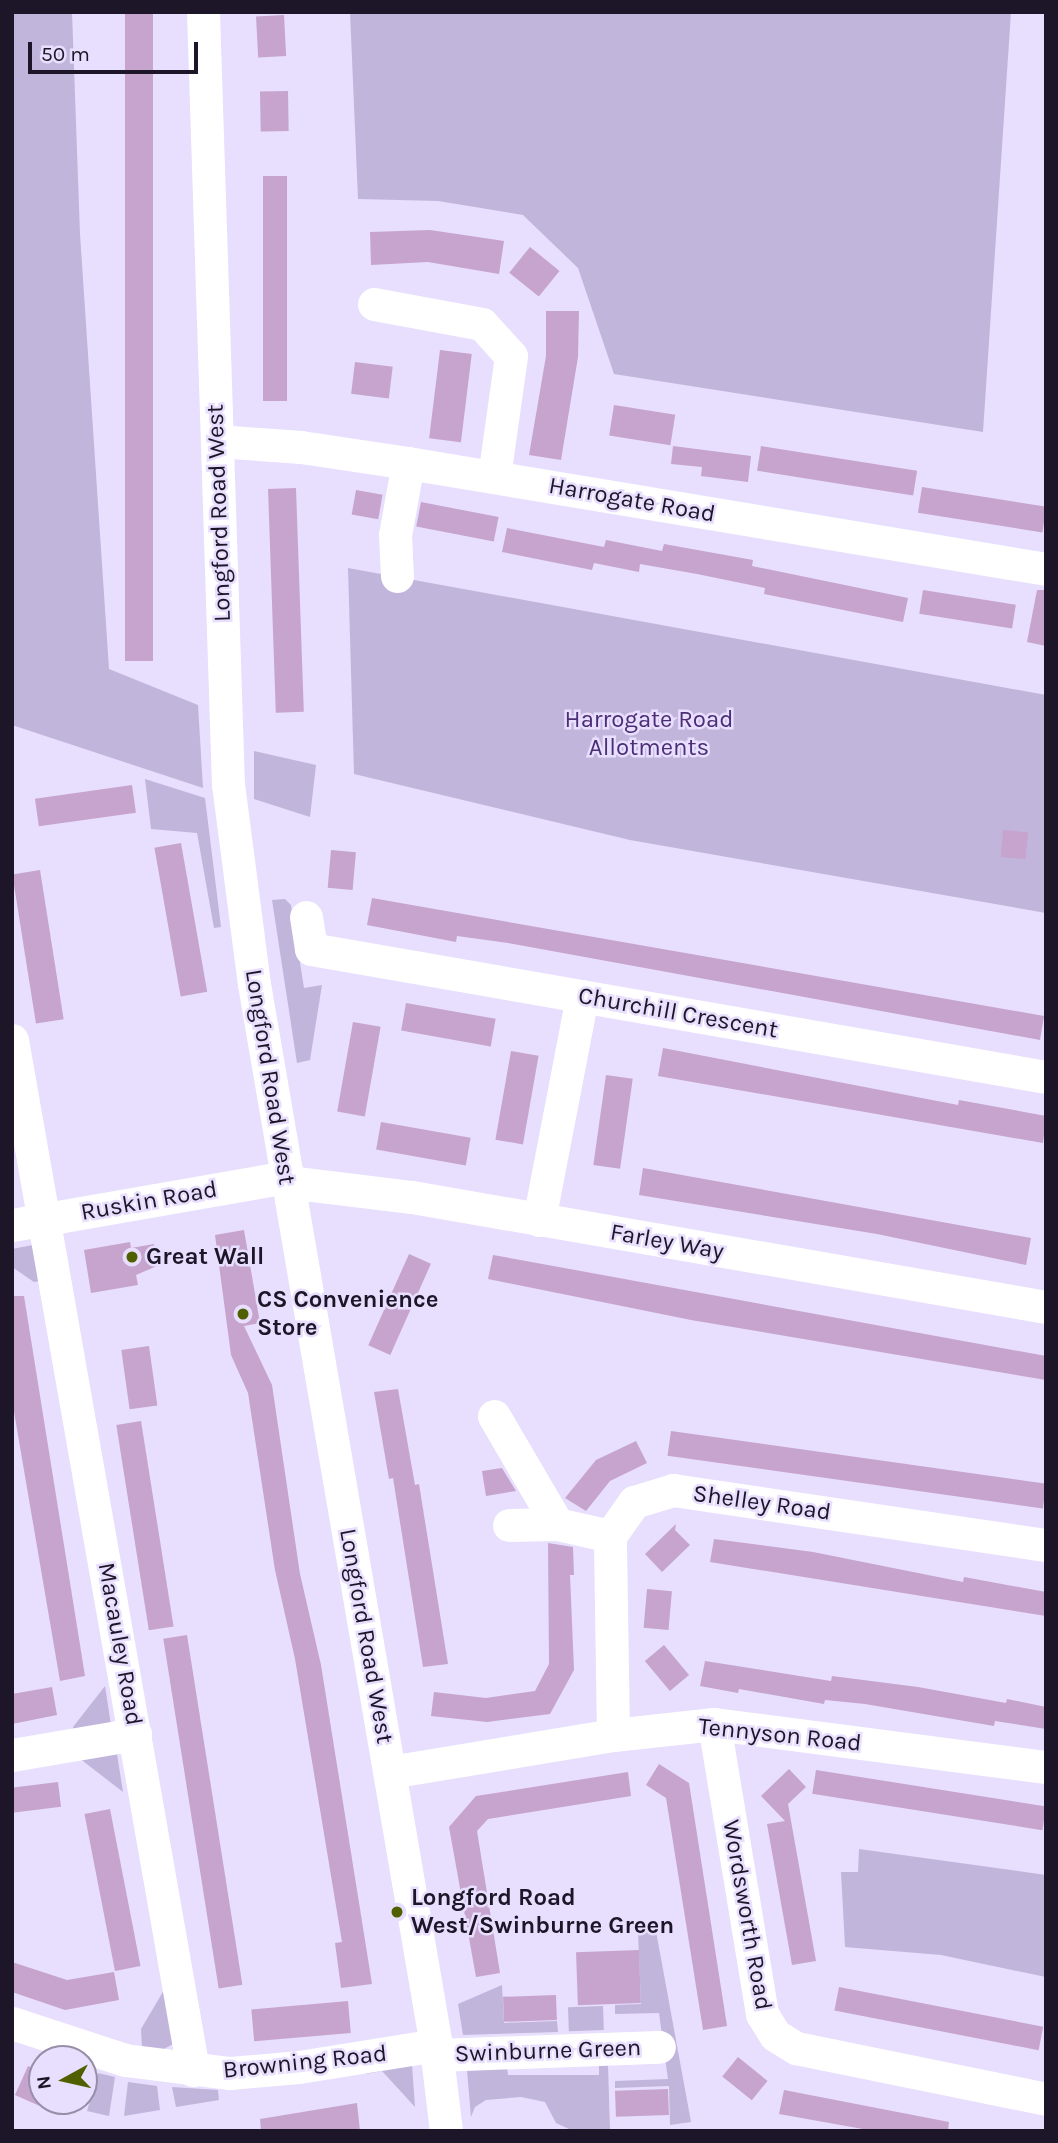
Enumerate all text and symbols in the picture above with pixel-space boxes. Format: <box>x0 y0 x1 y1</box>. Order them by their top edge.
scale bar <box>32 28 201 72</box>
text: 50 m <box>41 42 90 66</box>
street label: Longford Road West <box>201 404 237 622</box>
street label: Harrogate Road <box>546 471 718 529</box>
park label: Harrogate Road Allotments <box>565 706 733 762</box>
street label: Longford Road West <box>239 967 301 1187</box>
street label: Churchill Crescent <box>576 981 780 1045</box>
street label: Ruskin Road <box>79 1175 219 1227</box>
street label: Farley Way <box>608 1218 726 1266</box>
place label: Great Wall <box>146 1243 264 1271</box>
marker: Great Wall <box>124 1249 140 1265</box>
place label: CS Convenience Store <box>257 1286 438 1342</box>
marker: CS Convenience Store <box>235 1306 251 1322</box>
street label: Shelley Road <box>691 1479 833 1527</box>
street label: Longford Road West <box>333 1526 399 1746</box>
street label: Macauley Road <box>92 1560 148 1728</box>
street label: Tennyson Road <box>697 1712 863 1758</box>
street label: Wordsworth Road <box>716 1817 778 2013</box>
place label: Longford Road West/Swinburne Green <box>411 1884 674 1940</box>
marker: Longford Road West/Swinburne Green <box>389 1904 405 1920</box>
street label: Swinburne Green <box>454 2033 642 2069</box>
street label: Browning Road <box>222 2039 388 2085</box>
north arrow <box>28 2045 98 2115</box>
text: N <box>32 2074 56 2091</box>

